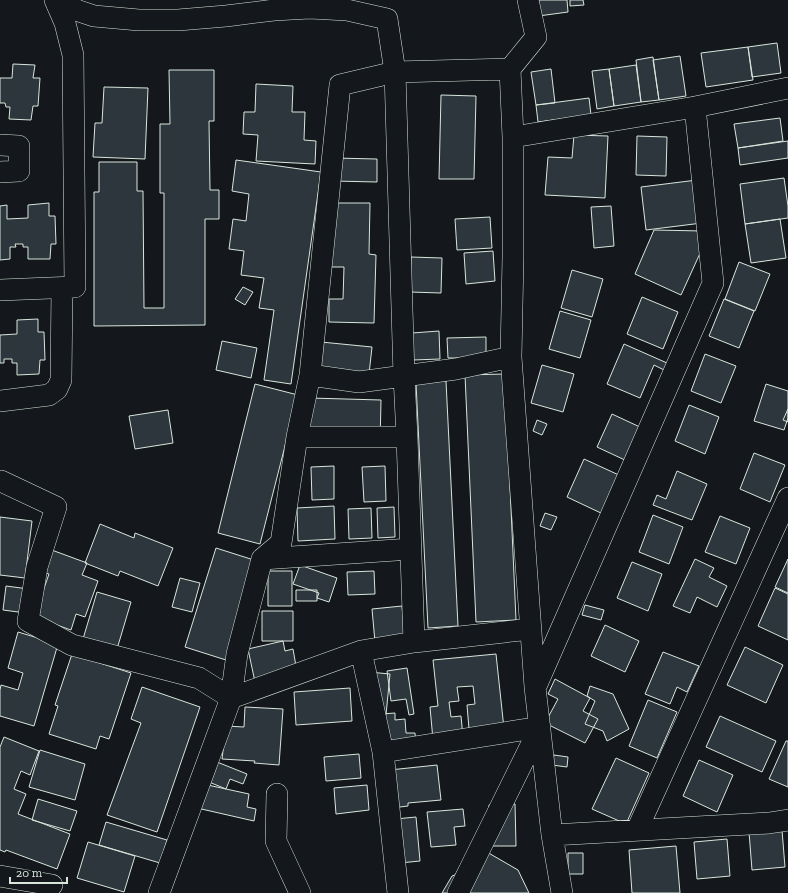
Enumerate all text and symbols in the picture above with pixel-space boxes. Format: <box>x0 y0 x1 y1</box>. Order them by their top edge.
scale bar <box>10 859 67 885</box>
text: 20 m <box>16 866 43 880</box>

